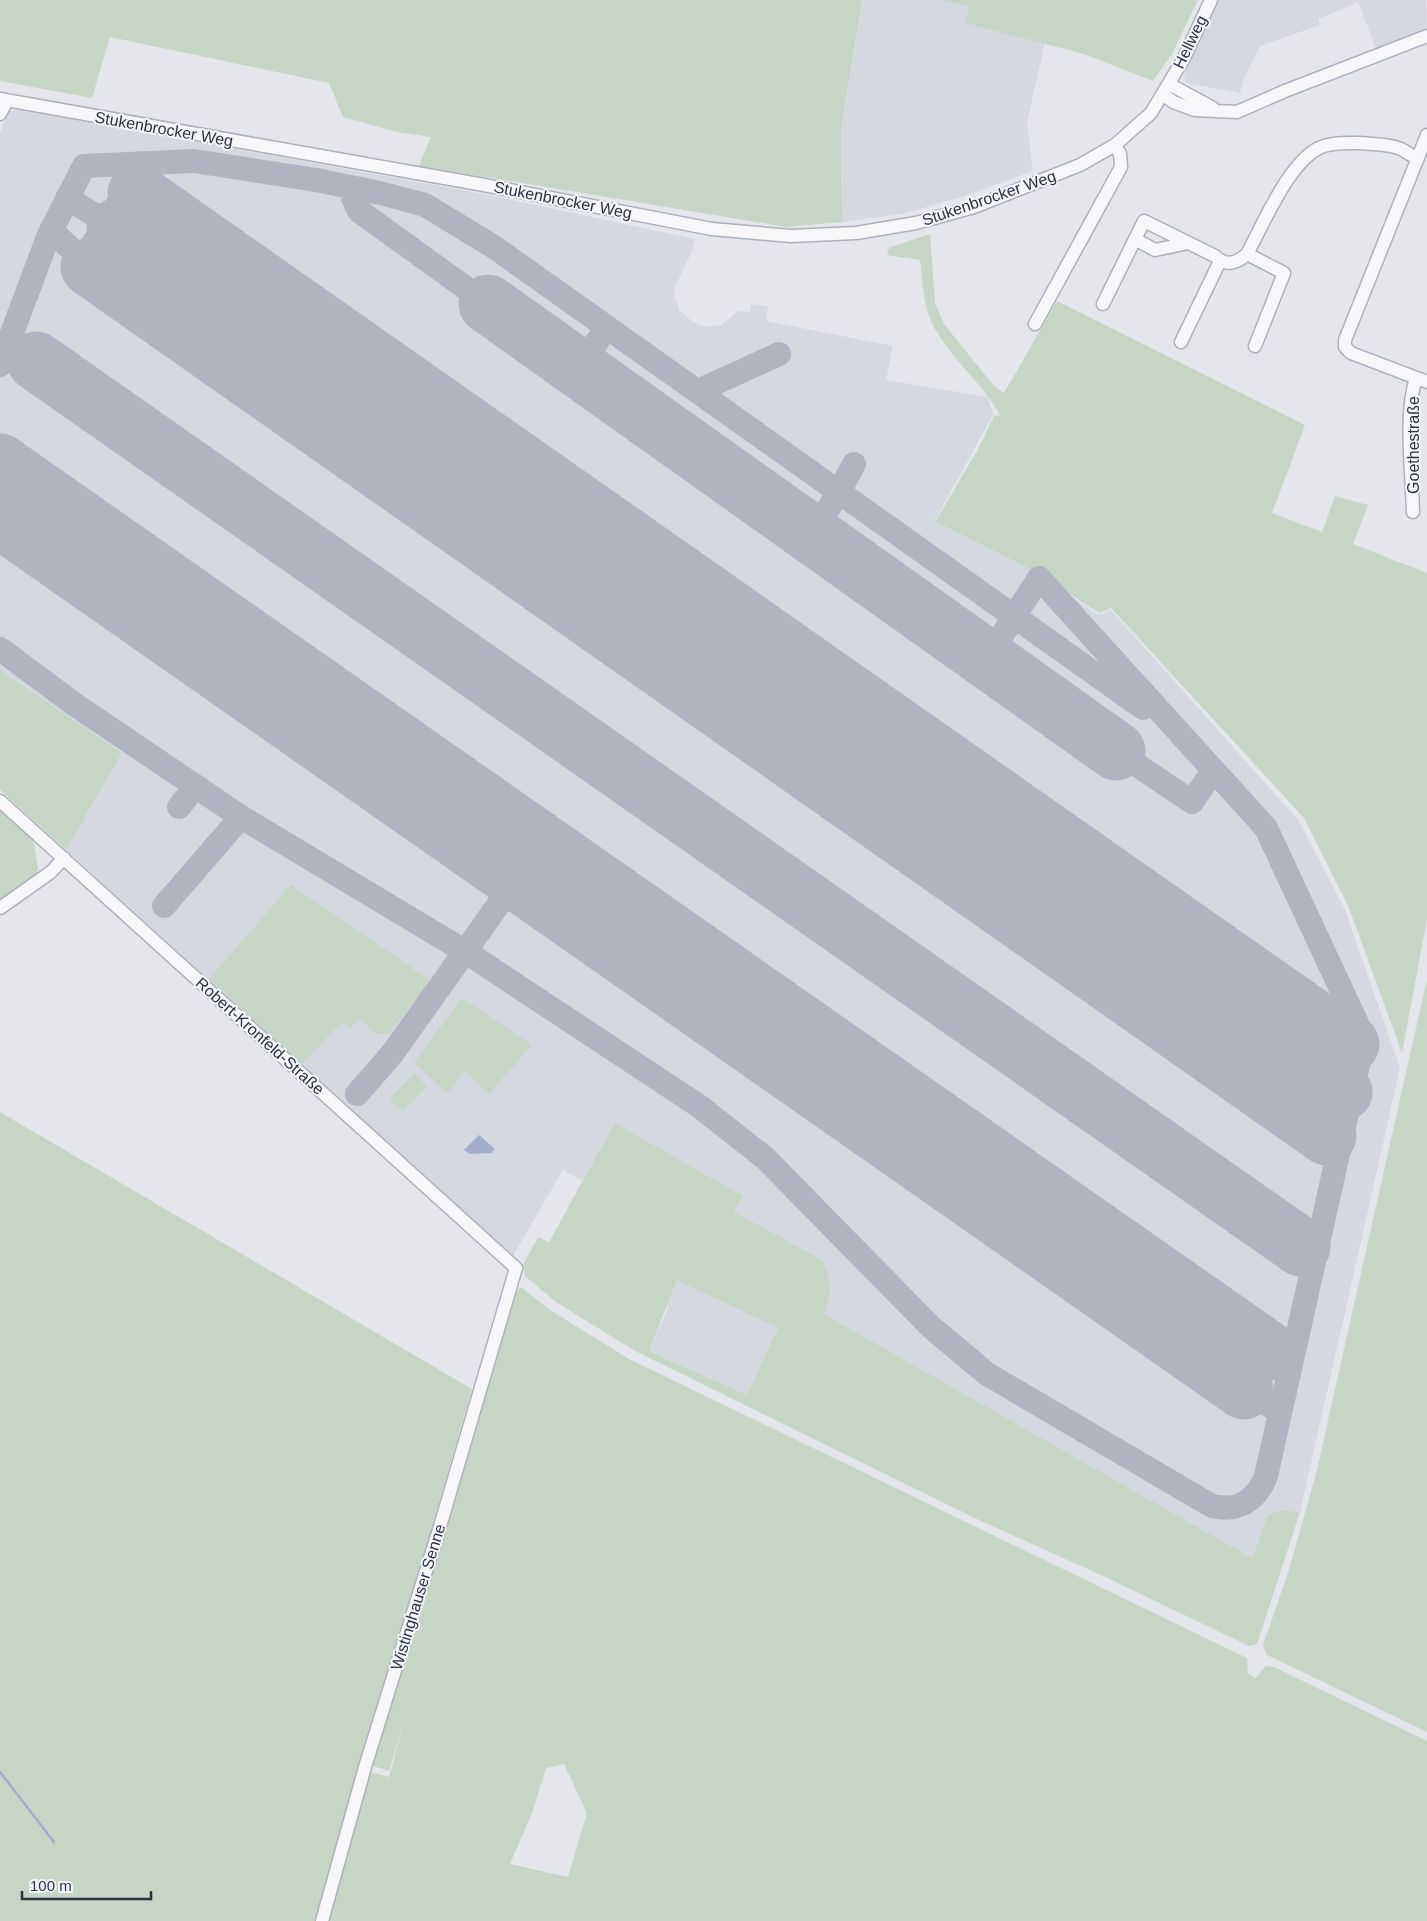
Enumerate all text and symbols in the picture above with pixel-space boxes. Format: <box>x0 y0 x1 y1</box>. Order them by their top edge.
street label: Hellweg <box>1170 13 1210 71</box>
street label: Stukenbrocker Weg <box>93 108 235 150</box>
street label: Stukenbrocker Weg <box>920 167 1058 229</box>
street label: Stukenbrocker Weg <box>493 178 633 222</box>
street label: Goethestraße <box>1405 396 1422 494</box>
street label: Robert-Kronfeld-Straße <box>193 974 328 1098</box>
street label: Wistinghauser Senne <box>388 1522 448 1672</box>
scale bar <box>22 1868 151 1900</box>
text: 100 m <box>30 1877 72 1894</box>

